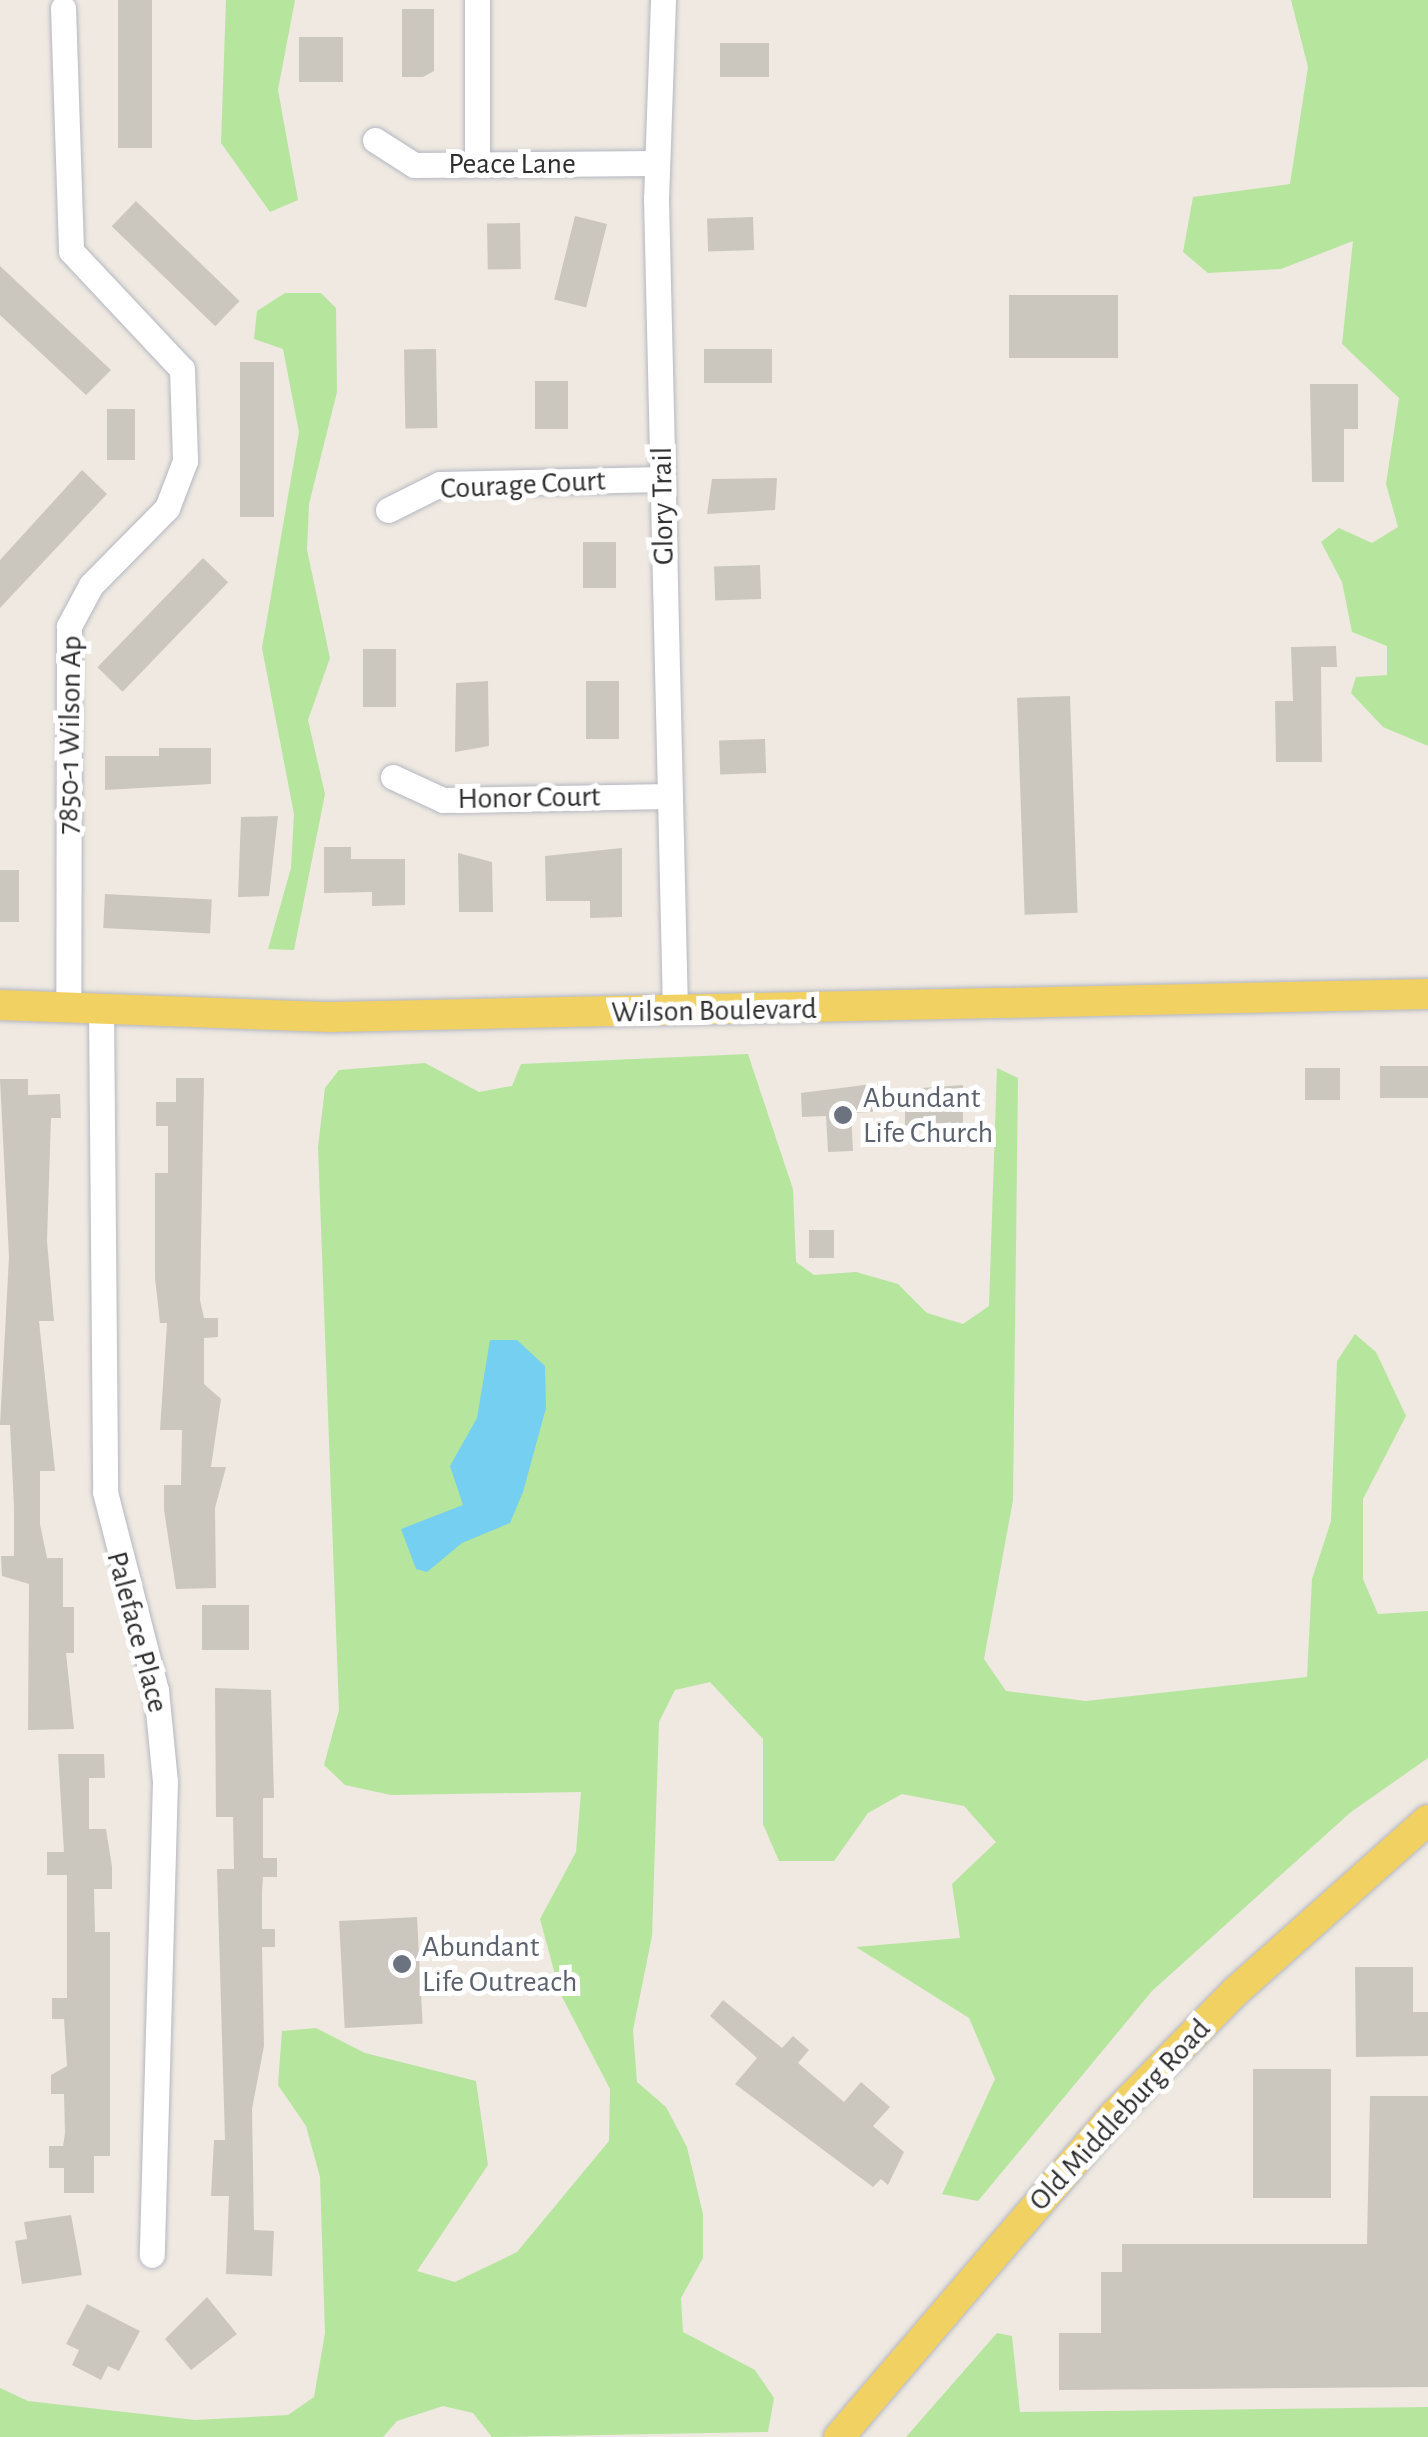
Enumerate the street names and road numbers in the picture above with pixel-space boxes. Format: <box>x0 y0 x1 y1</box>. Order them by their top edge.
street label: Peace Lane <box>448 146 576 182</box>
street label: Glory Trail <box>644 447 682 565</box>
street label: Courage Court <box>439 463 607 507</box>
street label: 7850-1 Wilson Ap <box>50 635 90 835</box>
street label: Honor Court <box>457 779 601 817</box>
street label: Wilson Boulevard <box>611 991 817 1031</box>
street label: Paleface Place <box>98 1548 176 1716</box>
street label: Old Middleburg Road <box>1022 2011 1218 2219</box>

